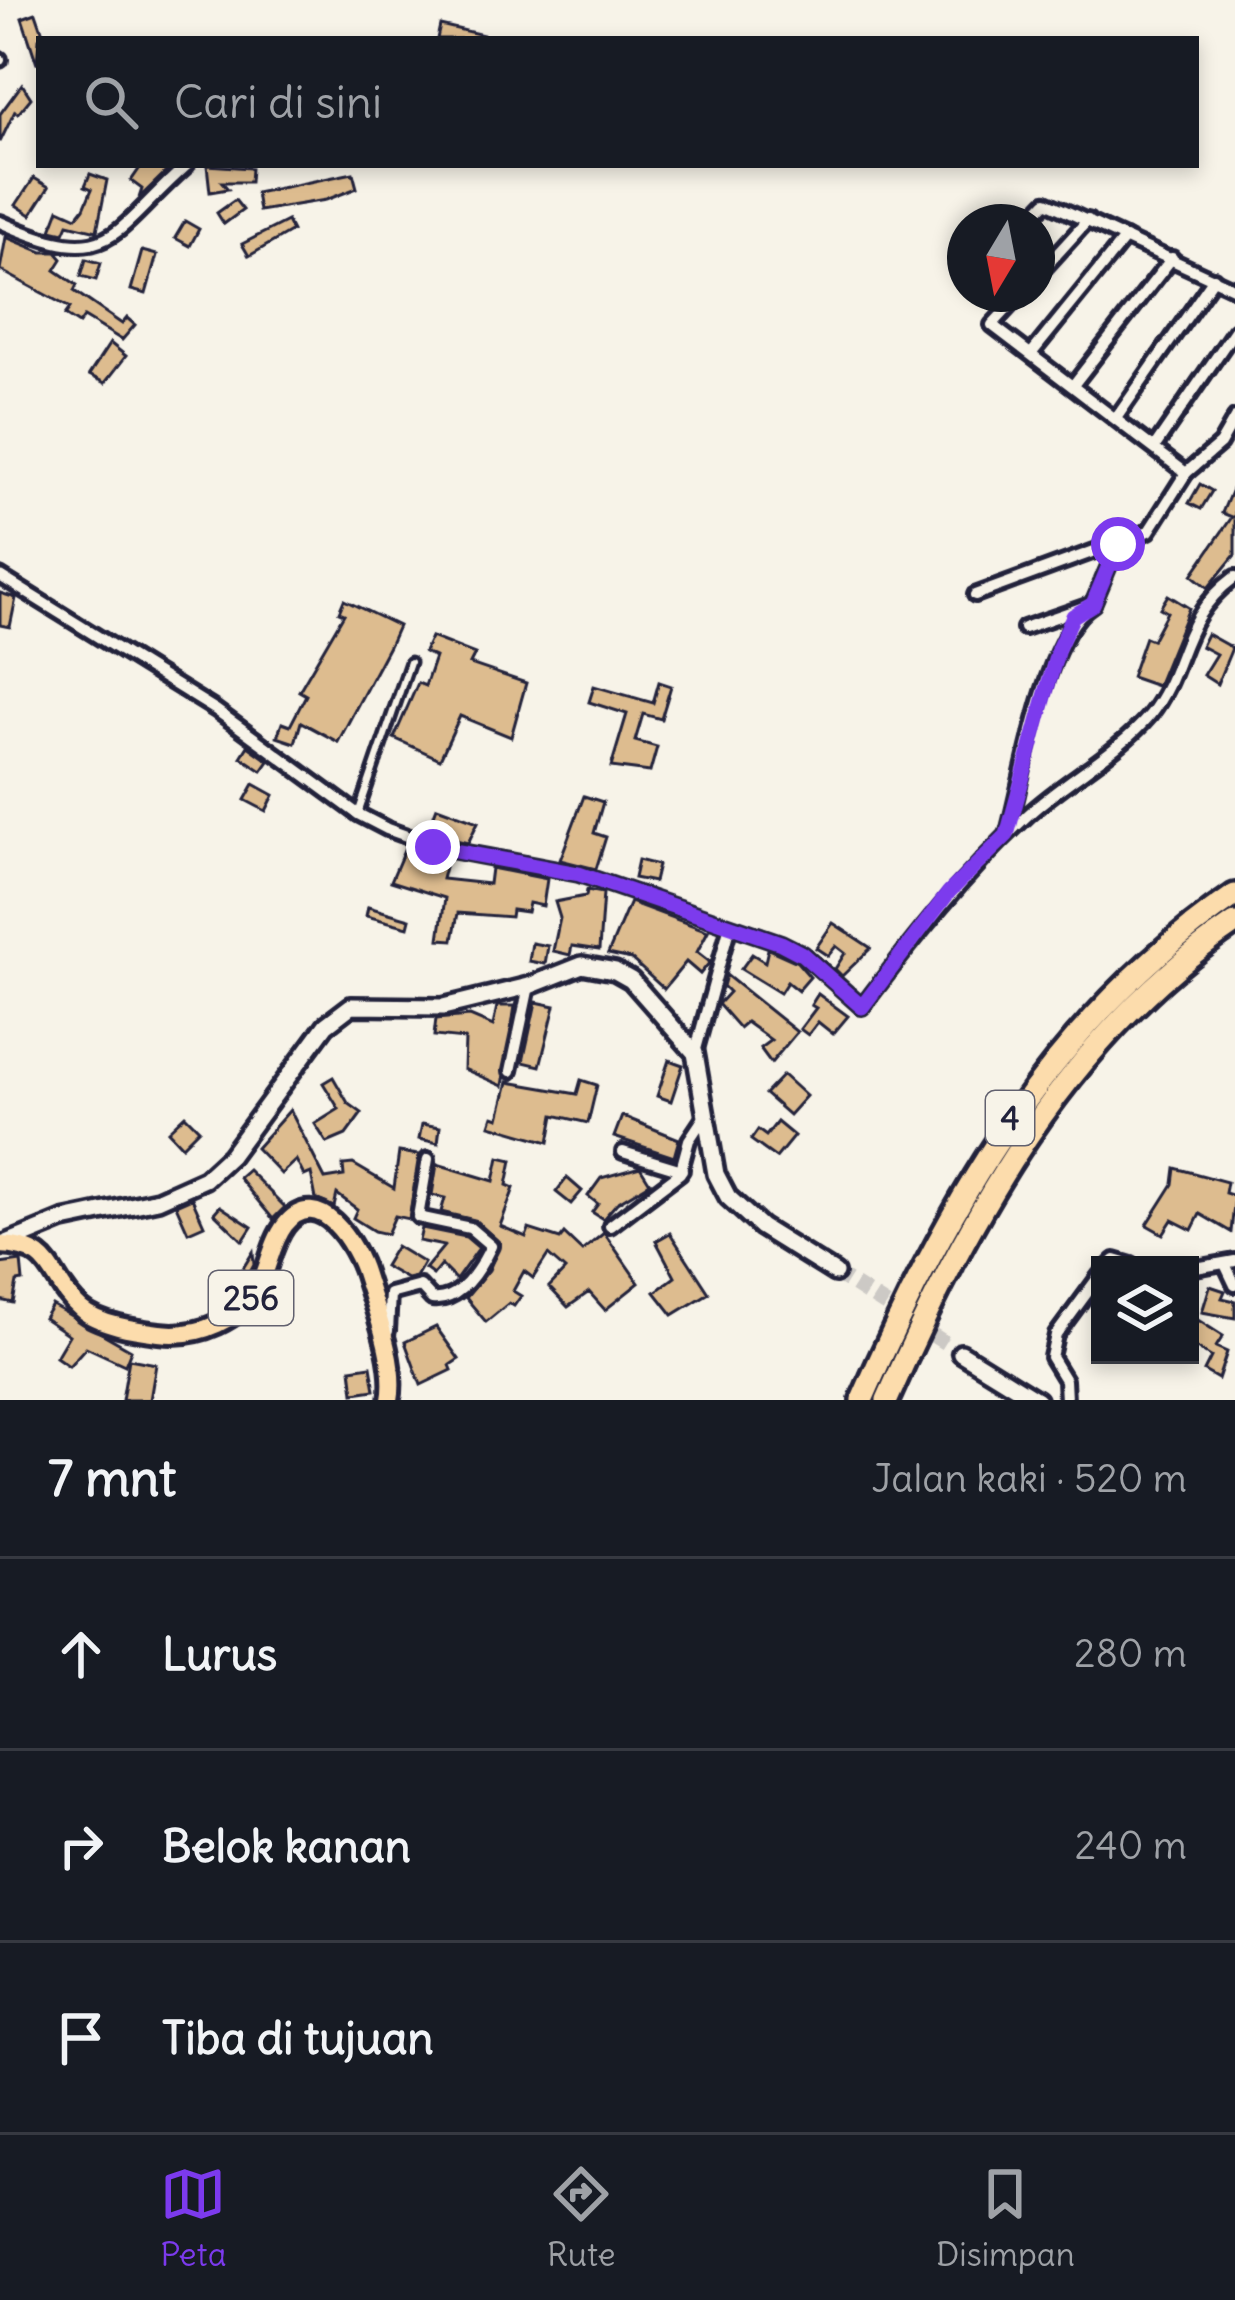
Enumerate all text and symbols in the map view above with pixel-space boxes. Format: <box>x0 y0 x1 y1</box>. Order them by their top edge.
search box <box>36 36 1199 168</box>
icon: search <box>78 69 144 135</box>
text: Cari di sini <box>174 74 382 130</box>
north arrow <box>947 204 1055 312</box>
route start <box>1091 517 1145 571</box>
route end <box>406 820 460 874</box>
road number: 4 <box>986 1091 1034 1145</box>
map controls <box>1091 1256 1199 1364</box>
button: layers <box>1091 1256 1199 1364</box>
road number: 256 <box>209 1271 293 1325</box>
text: 7 mnt <box>48 1446 176 1510</box>
text: Jalan kaki · 520 m <box>871 1454 1187 1503</box>
icon: ahead <box>48 1621 114 1687</box>
text: Lurus <box>162 1626 277 1682</box>
text: 280 m <box>1074 1629 1187 1678</box>
icon: right <box>48 1813 114 1879</box>
text: Belok kanan <box>162 1818 411 1874</box>
text: 240 m <box>1075 1821 1187 1870</box>
icon: arrive <box>48 2005 114 2071</box>
text: Tiba di tujuan <box>162 2010 433 2066</box>
tab: Peta <box>160 2161 227 2275</box>
tab: Rute <box>547 2161 616 2275</box>
tab: Disimpan <box>936 2161 1075 2275</box>

